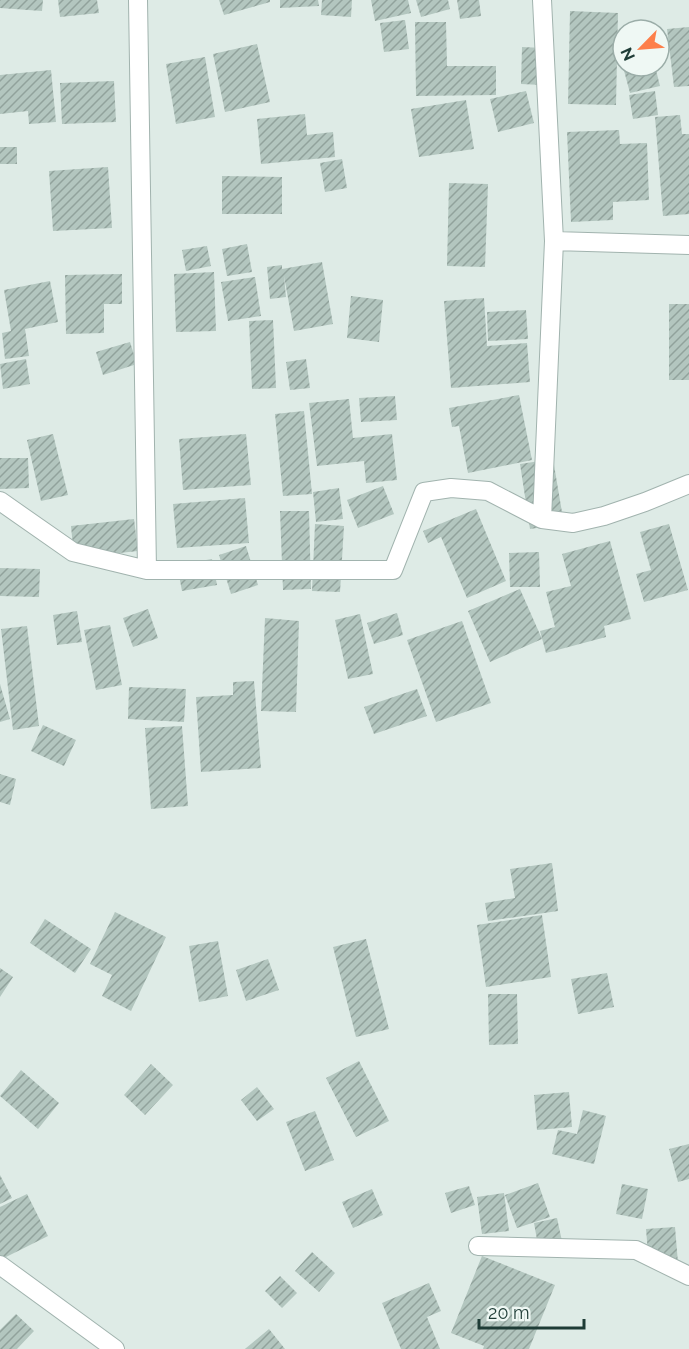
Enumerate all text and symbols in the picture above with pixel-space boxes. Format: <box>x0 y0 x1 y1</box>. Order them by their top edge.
north arrow <box>611 18 671 78</box>
text: N <box>617 45 639 64</box>
scale bar <box>479 1292 584 1330</box>
text: 20 m <box>488 1302 530 1323</box>

